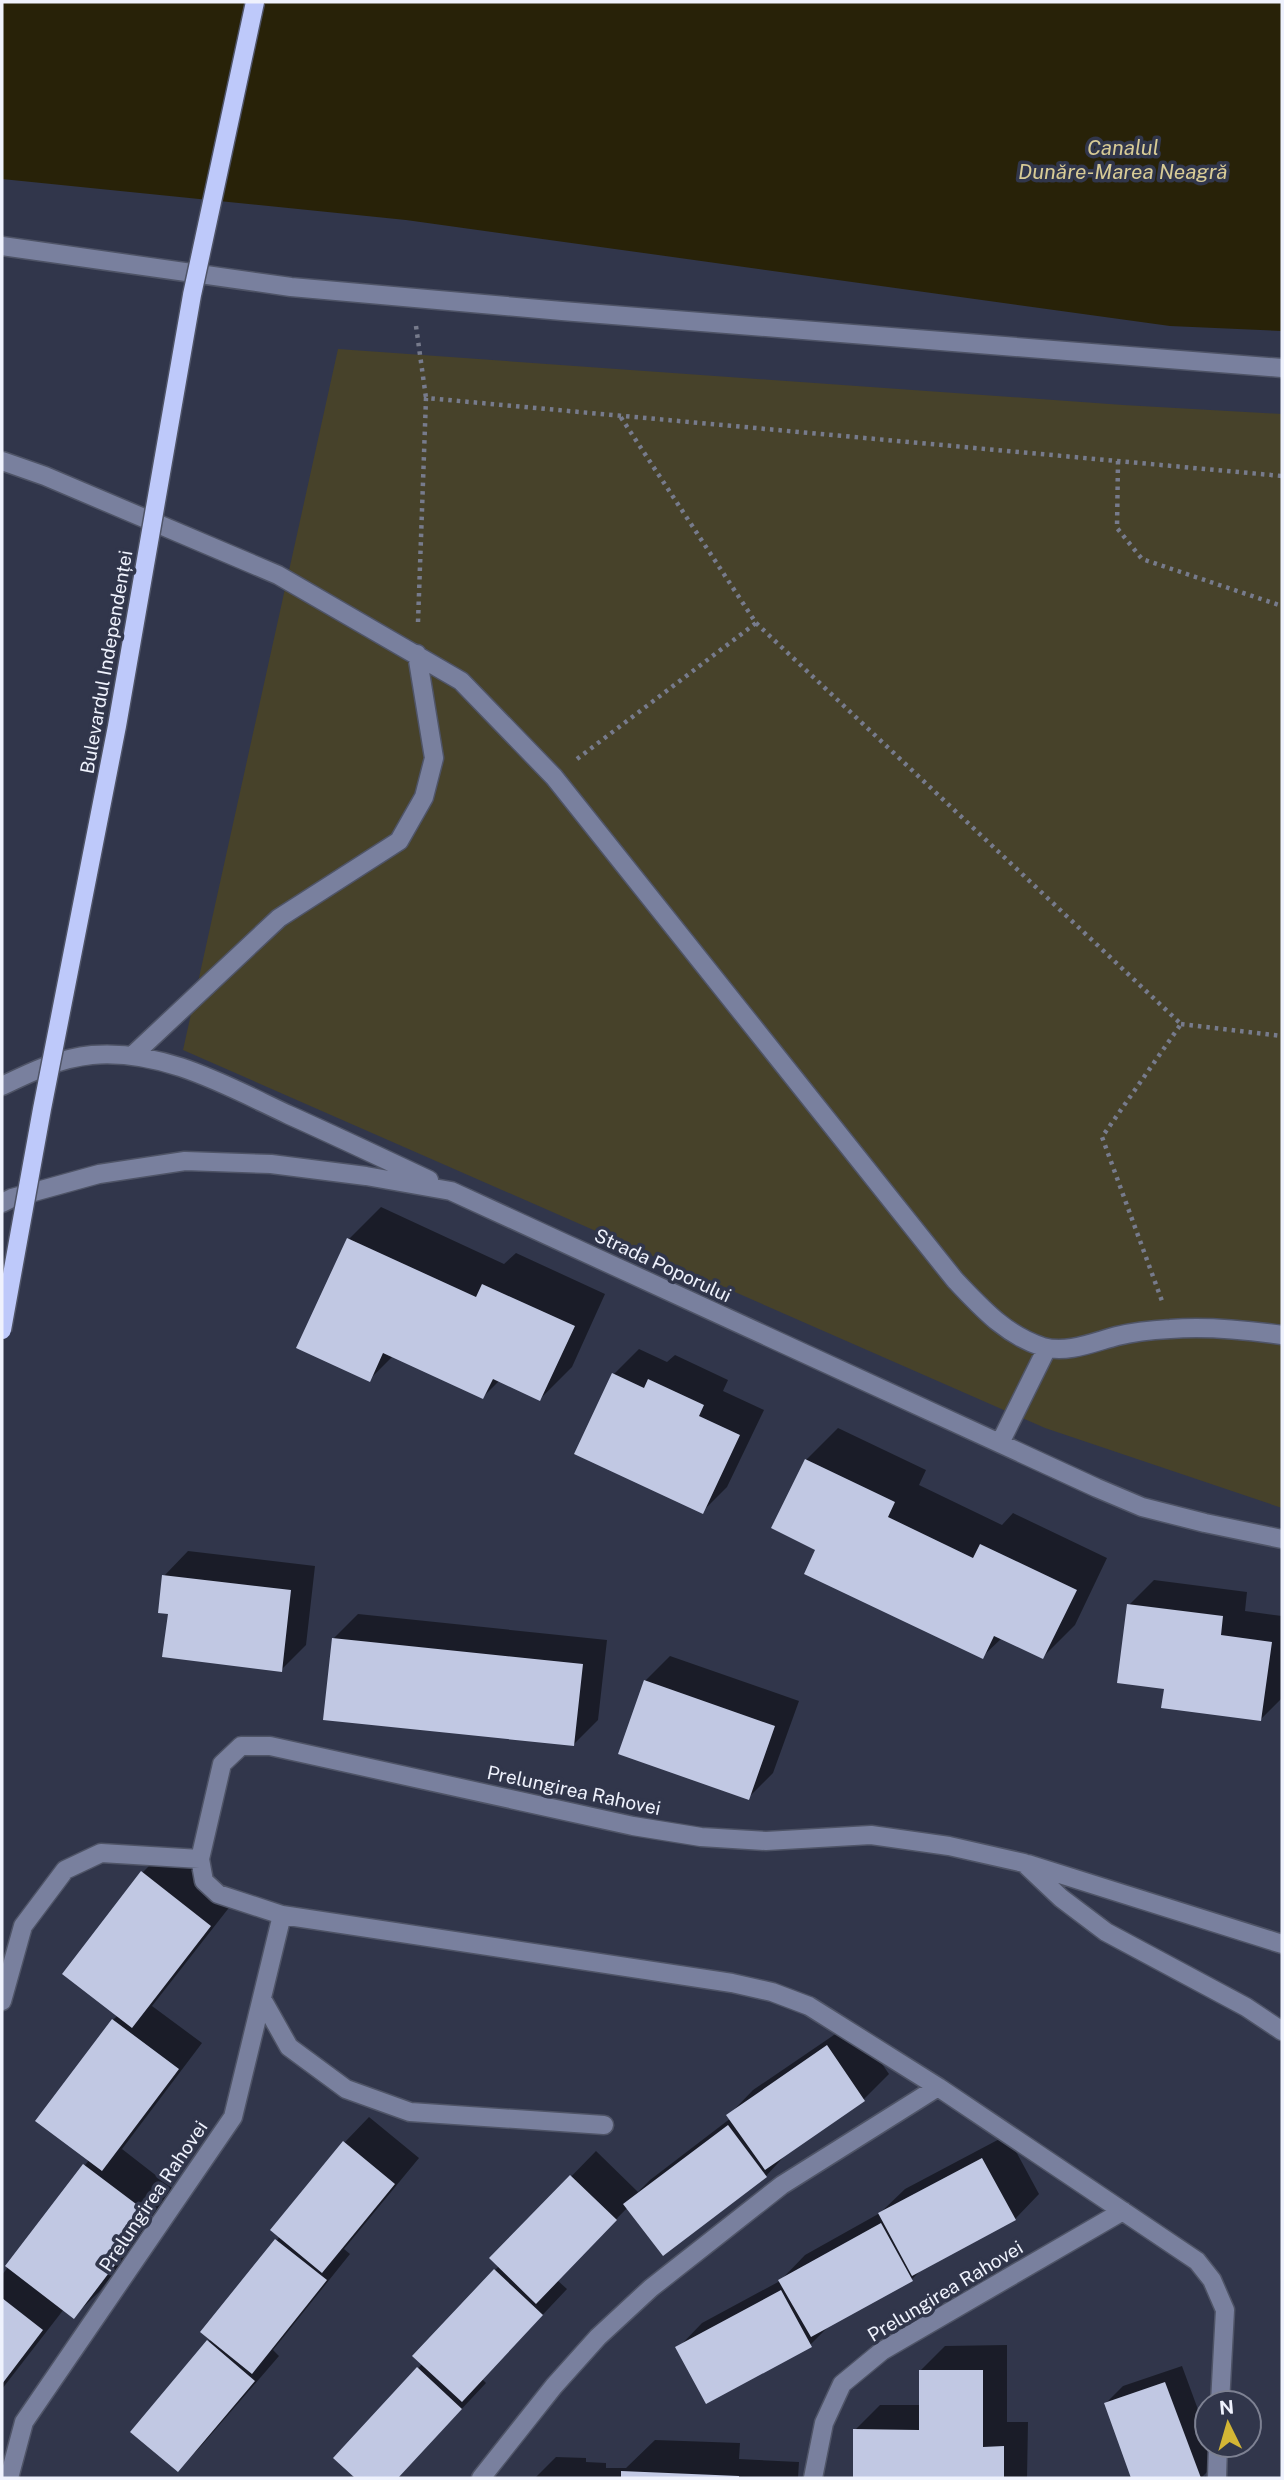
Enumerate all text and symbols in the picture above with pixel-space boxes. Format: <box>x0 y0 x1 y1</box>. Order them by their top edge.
water label: Canalul Dunăre-Marea Neagră <box>1018 135 1228 184</box>
street label: Bulevardul Independenței <box>76 549 136 775</box>
street label: Strada Poporului <box>591 1224 735 1306</box>
street label: Prelungirea Rahovei <box>485 1761 663 1819</box>
street label: Prelungirea Rahovei <box>94 2117 212 2275</box>
street label: Prelungirea Rahovei <box>864 2236 1026 2346</box>
north arrow <box>1193 2389 1263 2459</box>
text: N <box>1218 2395 1235 2419</box>

